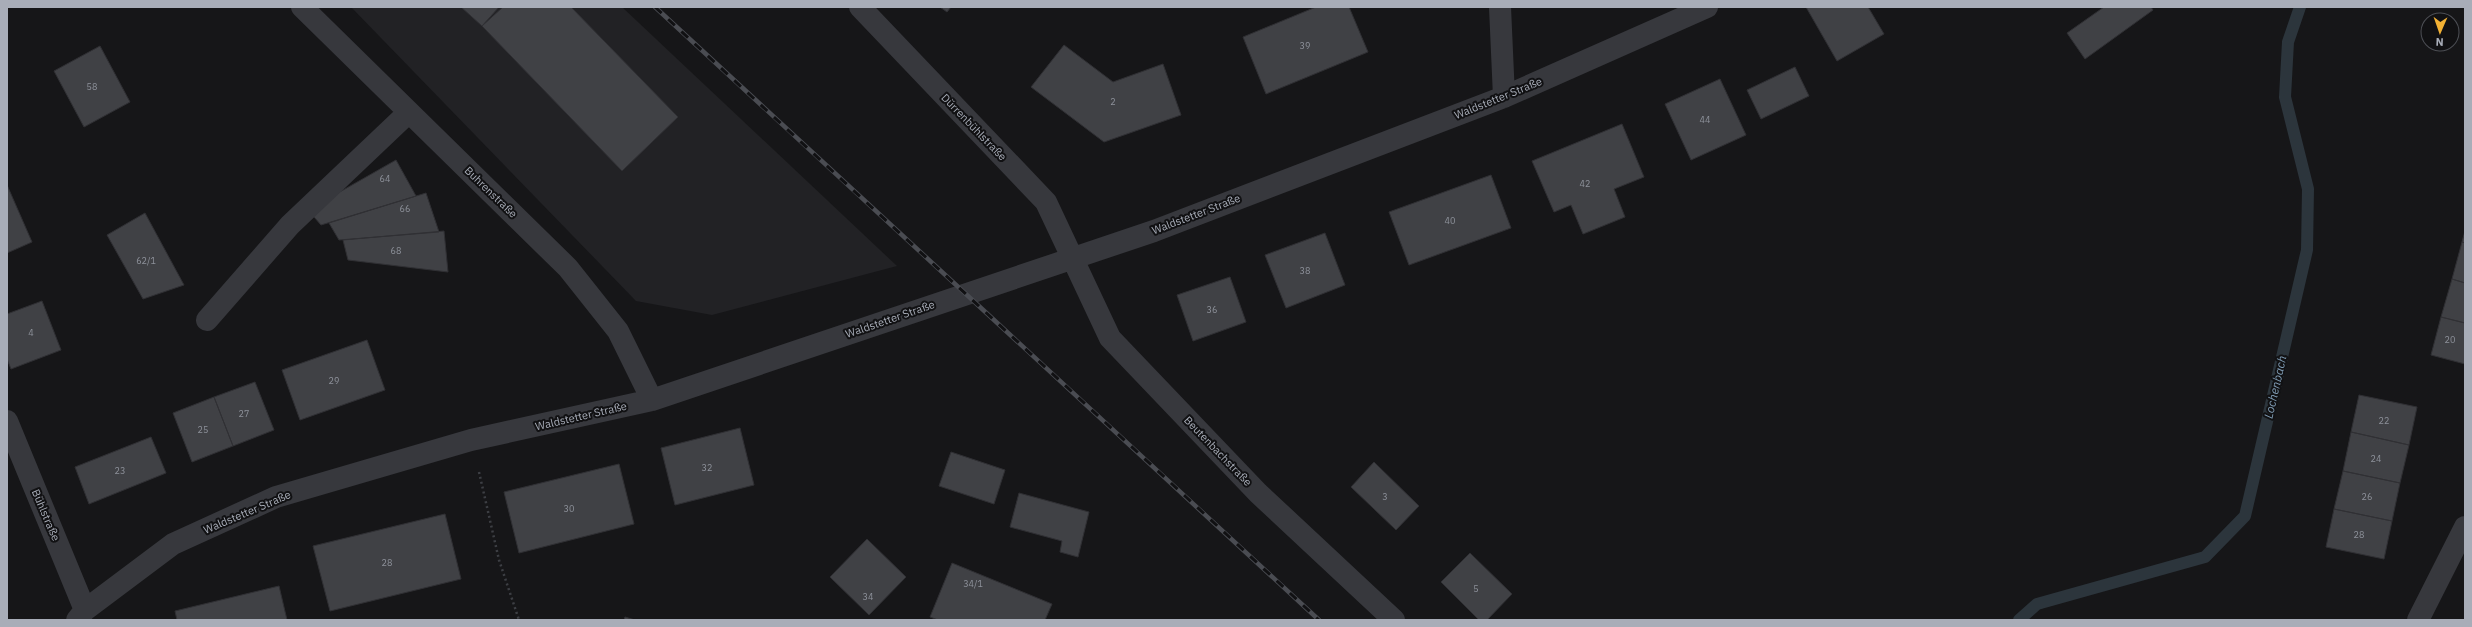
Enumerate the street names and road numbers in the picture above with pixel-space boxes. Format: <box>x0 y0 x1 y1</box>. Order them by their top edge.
street label: Waldstetter Straße <box>1452 74 1544 122</box>
street label: Dürrenbühlstraße <box>938 91 1010 163</box>
street label: Buhrenstraße <box>462 163 520 221</box>
street label: Waldstetter Straße <box>1150 191 1242 237</box>
street label: Waldstetter Straße <box>844 297 936 341</box>
street label: Waldstetter Straße <box>534 399 628 433</box>
street label: Beutenbachstraße <box>1181 413 1255 489</box>
street label: Bühlstraße <box>29 487 63 543</box>
street label: Waldstetter Straße <box>201 487 293 537</box>

